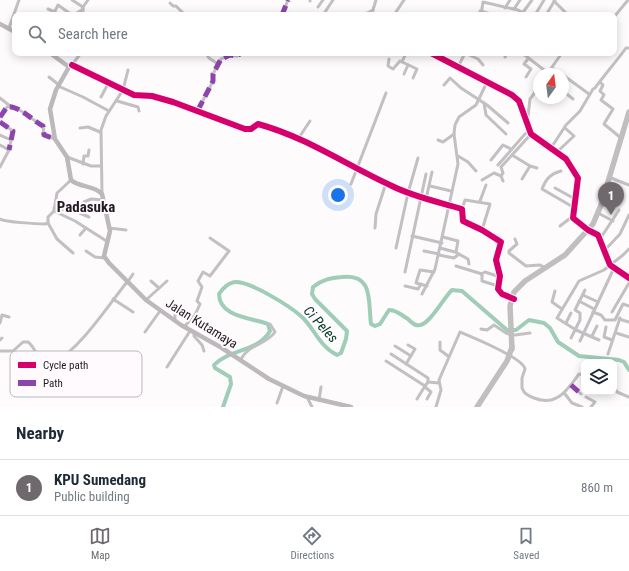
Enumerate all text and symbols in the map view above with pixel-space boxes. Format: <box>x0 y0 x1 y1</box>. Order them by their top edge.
search box <box>12 12 617 56</box>
icon: search <box>26 23 48 45</box>
text: Search here <box>58 25 128 43</box>
north arrow <box>533 68 569 104</box>
pin: 1 <box>598 182 624 215</box>
your location <box>328 185 348 205</box>
district label: Padasuka <box>57 198 115 216</box>
street label: Jalan Kutamaya <box>163 295 240 351</box>
water label: Ci Peles <box>301 302 341 346</box>
legend <box>10 351 142 397</box>
text: Cycle path <box>43 359 88 372</box>
map controls <box>581 359 617 395</box>
button: layers <box>581 359 617 395</box>
text: Path <box>43 377 63 390</box>
text: Nearby <box>16 423 64 443</box>
text: KPU Sumedang <box>54 471 146 489</box>
text: 1 <box>26 480 32 495</box>
text: 860 m <box>581 480 613 495</box>
text: Public building <box>54 489 130 504</box>
tab: Map <box>89 525 111 562</box>
tab: Directions <box>290 525 334 562</box>
tab: Saved <box>513 525 540 562</box>

